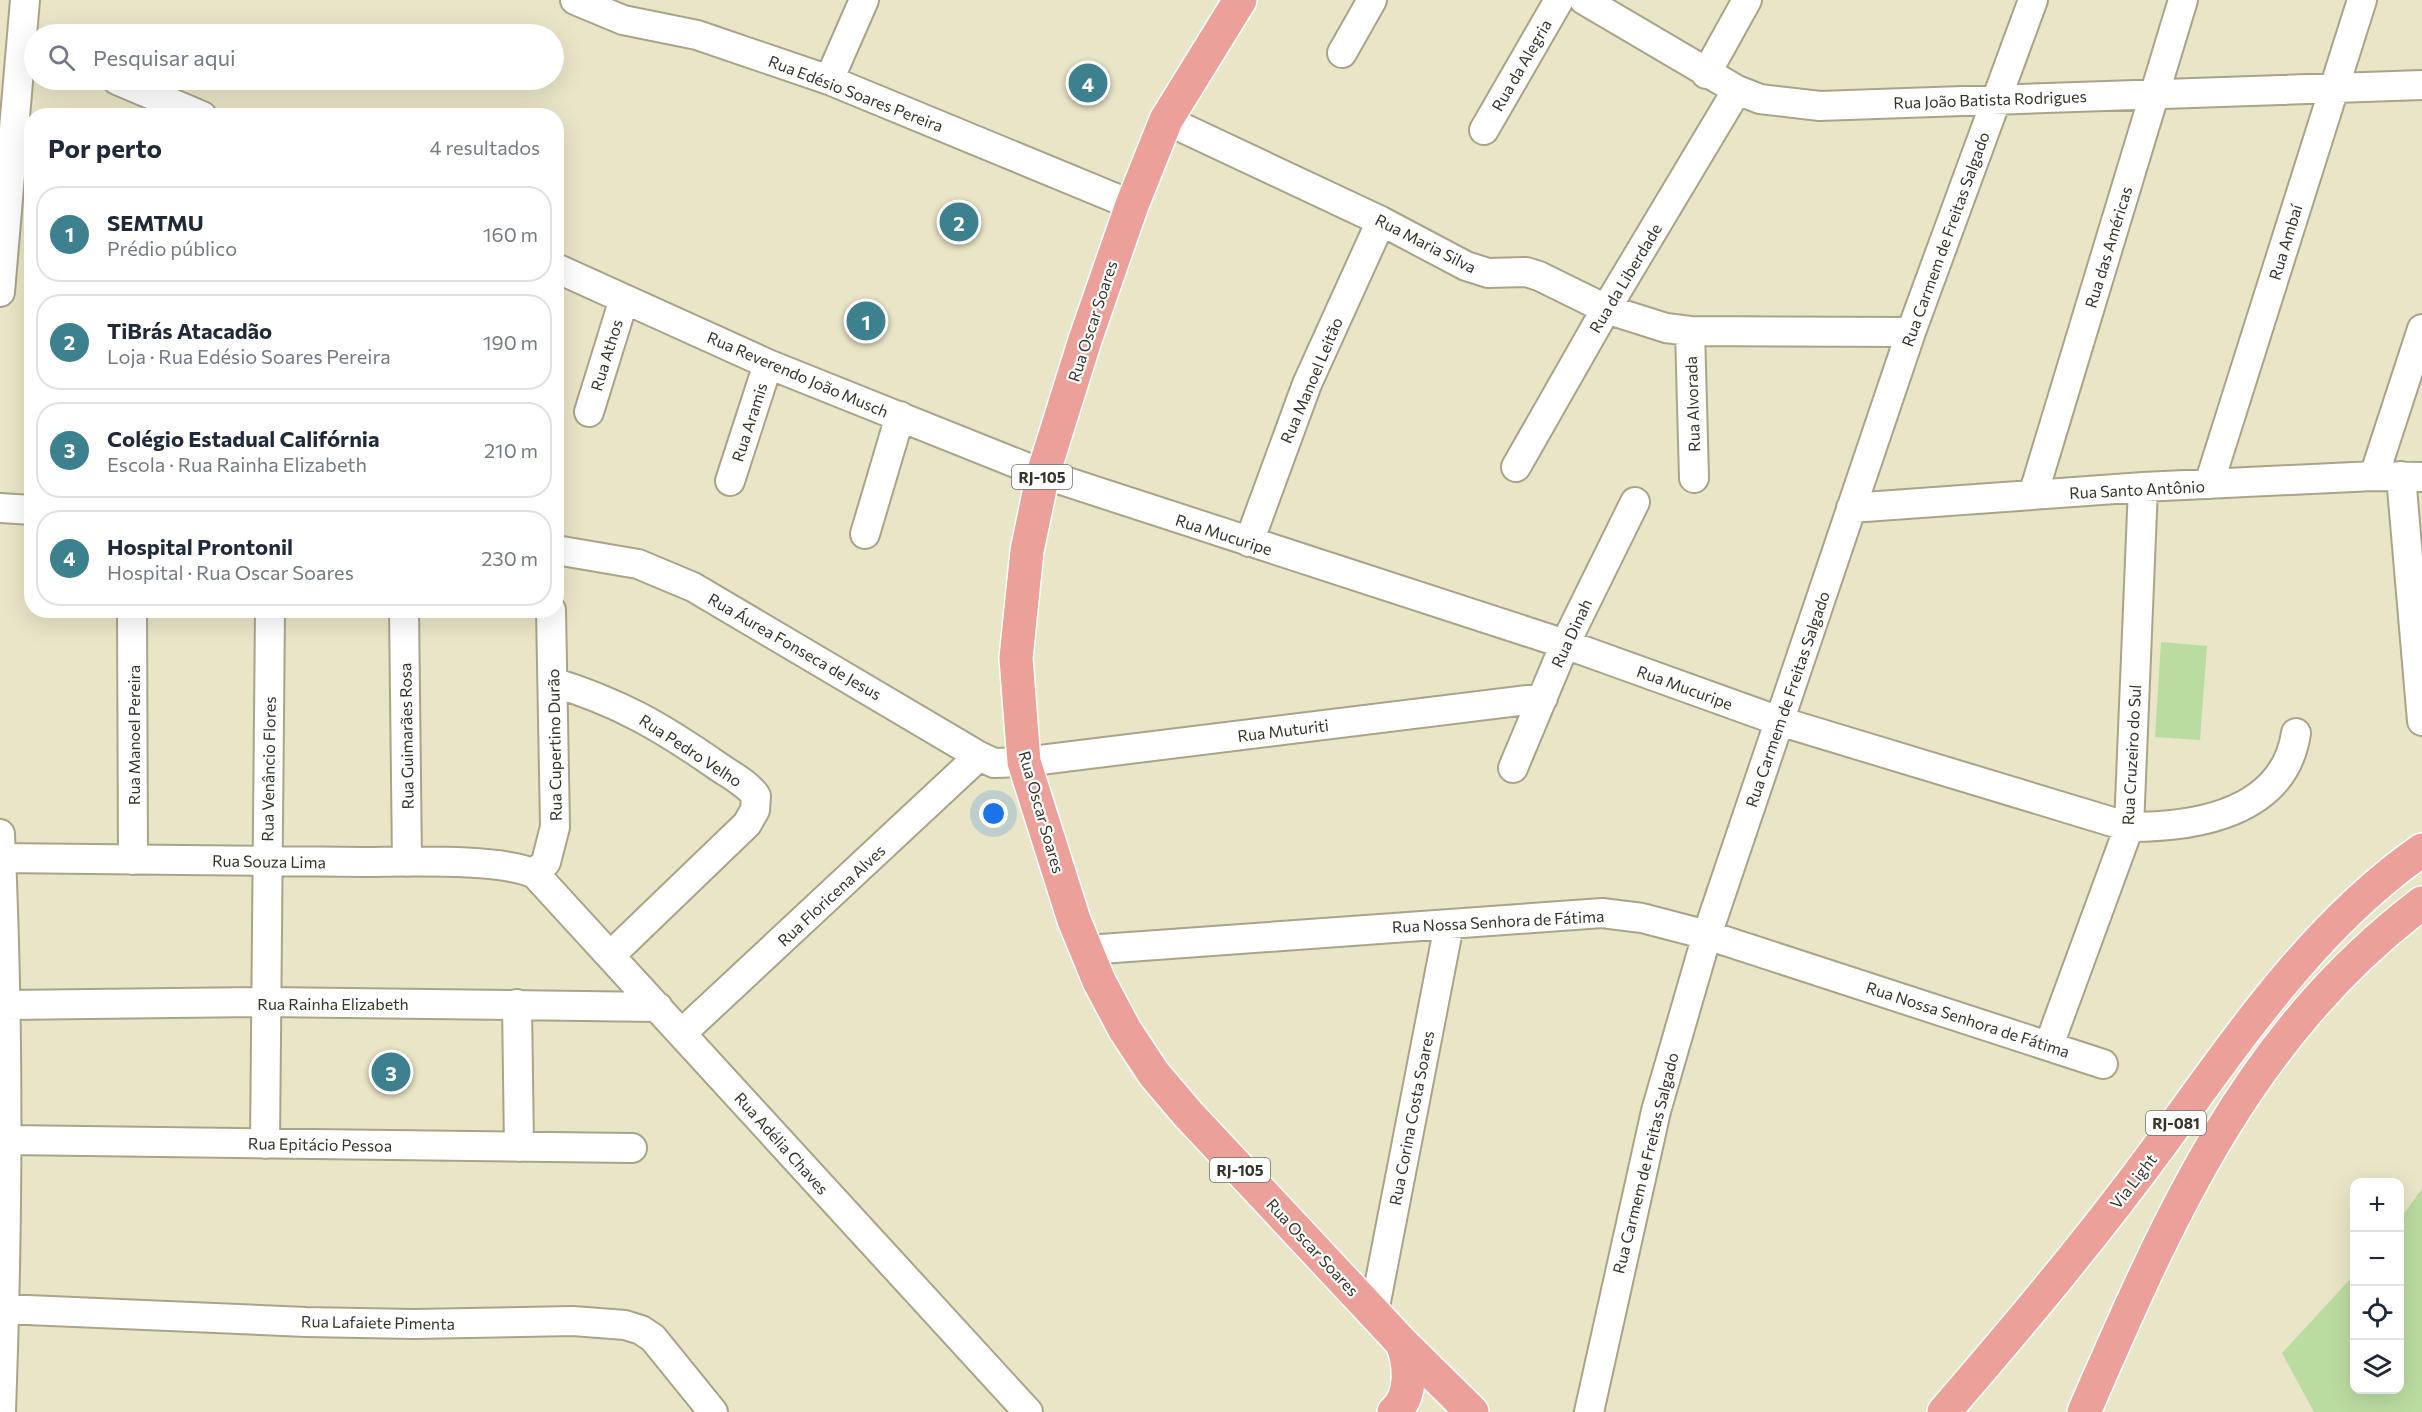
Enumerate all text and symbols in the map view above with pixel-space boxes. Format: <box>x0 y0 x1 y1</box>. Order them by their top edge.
street label: Rua da Alegria <box>1487 16 1555 114</box>
search box <box>24 24 564 90</box>
icon: search <box>45 41 78 74</box>
text: Pesquisar aqui <box>93 44 236 71</box>
street label: Rua Edésio Soares Pereira <box>766 51 946 135</box>
pin: 4 <box>1068 60 1108 106</box>
street label: Rua João Batista Rodrigues <box>1893 86 2087 112</box>
street label: Rua Carmem de Freitas Salgado <box>1897 129 1993 349</box>
text: Por perto <box>48 132 162 163</box>
text: 4 resultados <box>430 135 540 159</box>
street label: Rua das Américas <box>2080 184 2136 310</box>
pin: 2 <box>940 200 978 244</box>
street label: Rua Ambaí <box>2265 201 2306 282</box>
text: SEMTMU <box>107 209 204 236</box>
street label: Rua Maria Silva <box>1372 209 1480 277</box>
street label: Rua da Liberdade <box>1585 220 1665 336</box>
text: 1 <box>65 222 74 246</box>
text: 160 m <box>483 222 538 246</box>
text: Prédio público <box>107 236 237 260</box>
street label: Rua Oscar Soares <box>1063 258 1121 384</box>
pin: 1 <box>846 298 886 344</box>
street label: Rua Manoel Leitão <box>1276 314 1346 446</box>
text: TiBrás Atacadão <box>107 317 272 344</box>
street label: Rua Athos <box>586 317 626 393</box>
street label: Rua Reverendo João Musch <box>704 327 892 421</box>
text: 2 <box>64 330 75 354</box>
text: 190 m <box>483 330 538 354</box>
text: Loja · Rua Edésio Soares Pereira <box>107 344 391 368</box>
street label: Rua Alvorada <box>1681 356 1703 452</box>
street label: Rua Aramis <box>727 380 771 464</box>
text: Colégio Estadual Califórnia <box>107 425 380 452</box>
text: 3 <box>64 438 75 462</box>
text: 210 m <box>484 438 538 462</box>
text: Escola · Rua Rainha Elizabeth <box>107 452 367 476</box>
road number: RJ-105 <box>1012 465 1072 489</box>
street label: Rua Santo Antônio <box>2069 476 2205 502</box>
street label: Rua Mucuripe <box>1173 509 1275 559</box>
text: Hospital Prontonil <box>107 533 293 560</box>
text: 4 <box>63 546 76 570</box>
text: 230 m <box>481 546 538 570</box>
text: Hospital · Rua Oscar Soares <box>107 560 354 584</box>
street label: Rua Carmem de Freitas Salgado <box>1741 588 1833 810</box>
street label: Rua Áurea Fonseca de Jesus <box>705 589 885 703</box>
street label: Rua Dinah <box>1547 596 1595 670</box>
street label: Rua Mucuripe <box>1635 661 1735 713</box>
street label: Rua Guimarães Rosa <box>395 663 417 809</box>
street label: Rua Manoel Pereira <box>124 665 143 805</box>
street label: Rua Cupertino Durão <box>543 669 565 821</box>
street label: Rua Cruzeiro do Sul <box>2118 684 2144 826</box>
street label: Rua Venâncio Flores <box>257 696 279 842</box>
street label: Rua Pedro Velho <box>636 710 746 790</box>
street label: Rua Muturiti <box>1236 715 1330 745</box>
street label: Rua Oscar Soares <box>1015 749 1069 875</box>
your location <box>979 799 1008 828</box>
street label: Rua Floricena Alves <box>773 840 889 950</box>
street label: Rua Souza Lima <box>212 851 326 871</box>
street label: Rua Nossa Senhora de Fátima <box>1391 906 1605 936</box>
street label: Rua Nossa Senhora de Fátima <box>1864 977 2072 1061</box>
street label: Rua Rainha Elizabeth <box>257 994 409 1013</box>
street label: Rua Corina Costa Soares <box>1385 1029 1437 1207</box>
pin: 3 <box>372 1050 410 1094</box>
street label: Rua Carmem de Freitas Salgado <box>1608 1050 1682 1276</box>
street label: Rua Adélia Chaves <box>731 1088 833 1198</box>
road number: RJ-081 <box>2146 1111 2206 1135</box>
street label: Rua Epitácio Pessoa <box>248 1133 392 1155</box>
street label: Via Light <box>2106 1150 2161 1212</box>
road number: RJ-105 <box>1210 1158 1270 1182</box>
map controls <box>2350 1178 2404 1394</box>
button: + <box>2350 1178 2404 1232</box>
street label: Rua Oscar Soares <box>1263 1194 1363 1300</box>
button: − <box>2350 1232 2404 1286</box>
button: locate <box>2350 1286 2404 1340</box>
street label: Rua Lafaiete Pimenta <box>301 1311 455 1333</box>
button: layers <box>2350 1340 2404 1394</box>

